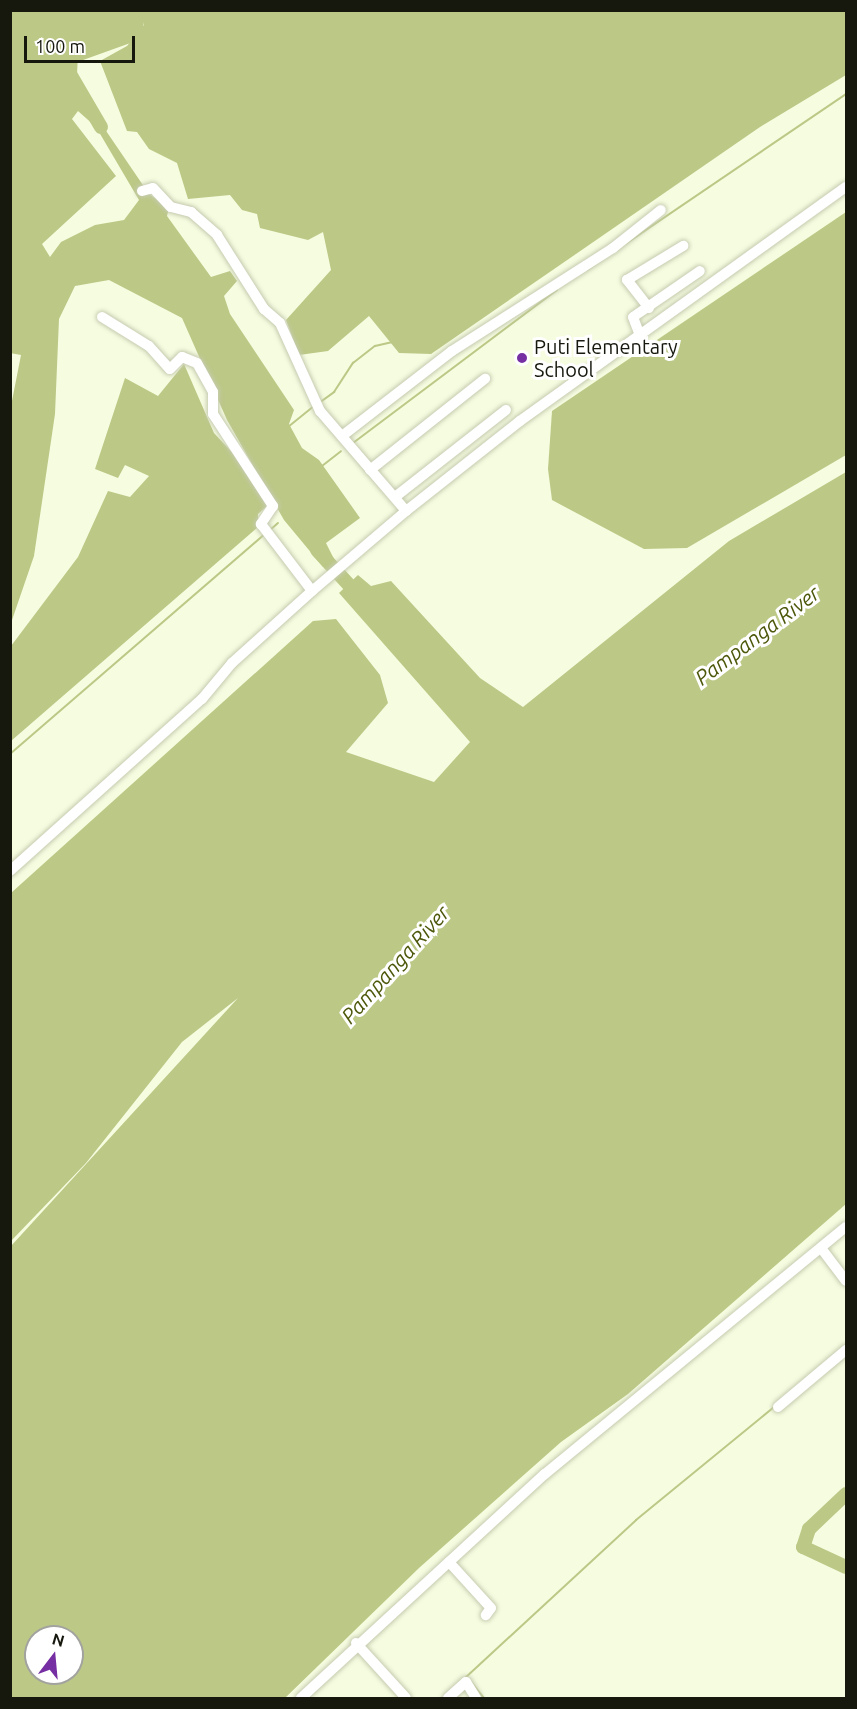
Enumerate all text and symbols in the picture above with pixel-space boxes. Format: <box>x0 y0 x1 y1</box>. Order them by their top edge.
scale bar <box>27 24 138 62</box>
text: 100 m <box>35 36 85 56</box>
place label: Puti Elementary School <box>534 334 678 381</box>
marker: Puti Elementary School <box>515 351 529 365</box>
water label: Pampanga River <box>690 580 824 690</box>
water label: Pampanga River <box>336 900 454 1028</box>
north arrow <box>24 1625 84 1685</box>
text: N <box>50 1629 67 1650</box>

